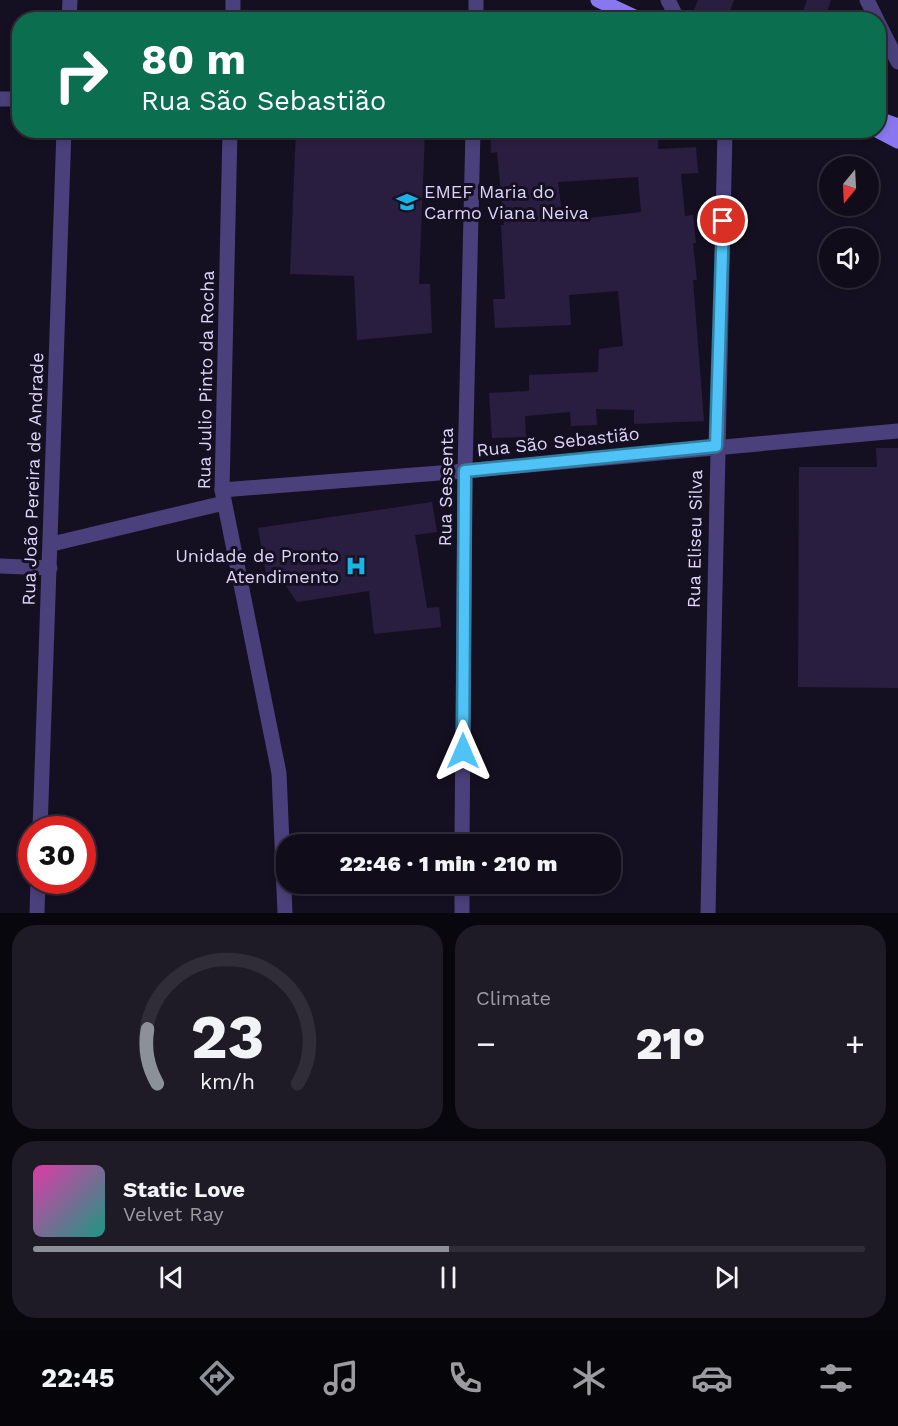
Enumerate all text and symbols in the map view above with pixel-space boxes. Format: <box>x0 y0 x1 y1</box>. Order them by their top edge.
text: 80 m <box>141 35 246 84</box>
icon: right <box>42 36 120 114</box>
text: Rua São Sebastião <box>141 85 386 117</box>
north arrow <box>819 156 879 216</box>
map controls <box>819 156 879 288</box>
place label: EMEF Maria do Carmo Viana Neiva <box>424 181 589 223</box>
school or university icon: EMEF Maria do Carmo Viana Neiva <box>395 190 419 214</box>
pin <box>697 195 748 246</box>
icon: arrive <box>706 204 739 237</box>
button: sound <box>819 228 879 288</box>
street label: Rua Julio Pinto da Rocha <box>193 270 218 490</box>
street label: Rua João Pereira de Andrade <box>18 352 47 606</box>
street label: Rua São Sebastião <box>476 423 640 460</box>
street label: Rua Sessenta <box>434 427 457 547</box>
street label: Rua Eliseu Silva <box>683 470 706 608</box>
place label: Unidade de Pronto Atendimento <box>175 545 339 587</box>
hospital icon: Unidade de Pronto Atendimento <box>344 554 368 578</box>
position arrow <box>431 719 495 783</box>
speed limit sign: 30 <box>18 816 96 894</box>
text: 22:46 · 1 min · 210 m <box>340 851 557 876</box>
text: Climate <box>476 986 551 1010</box>
text: 23 <box>190 1000 265 1073</box>
text: 21° <box>636 1017 705 1070</box>
text: − <box>476 1024 496 1063</box>
text: + <box>845 1024 865 1063</box>
text: km/h <box>200 1069 255 1094</box>
text: Static Love <box>123 1177 245 1202</box>
text: Velvet Ray <box>123 1202 224 1226</box>
icon: previous <box>155 1261 188 1294</box>
icon: pause <box>432 1261 465 1294</box>
icon: next <box>710 1261 743 1294</box>
icon: directions <box>196 1357 238 1399</box>
icon: music <box>320 1357 362 1399</box>
icon: phone <box>444 1357 486 1399</box>
icon: climate <box>568 1357 610 1399</box>
icon: car <box>691 1357 733 1399</box>
icon: filters <box>815 1357 857 1399</box>
text: 22:45 <box>41 1362 114 1394</box>

